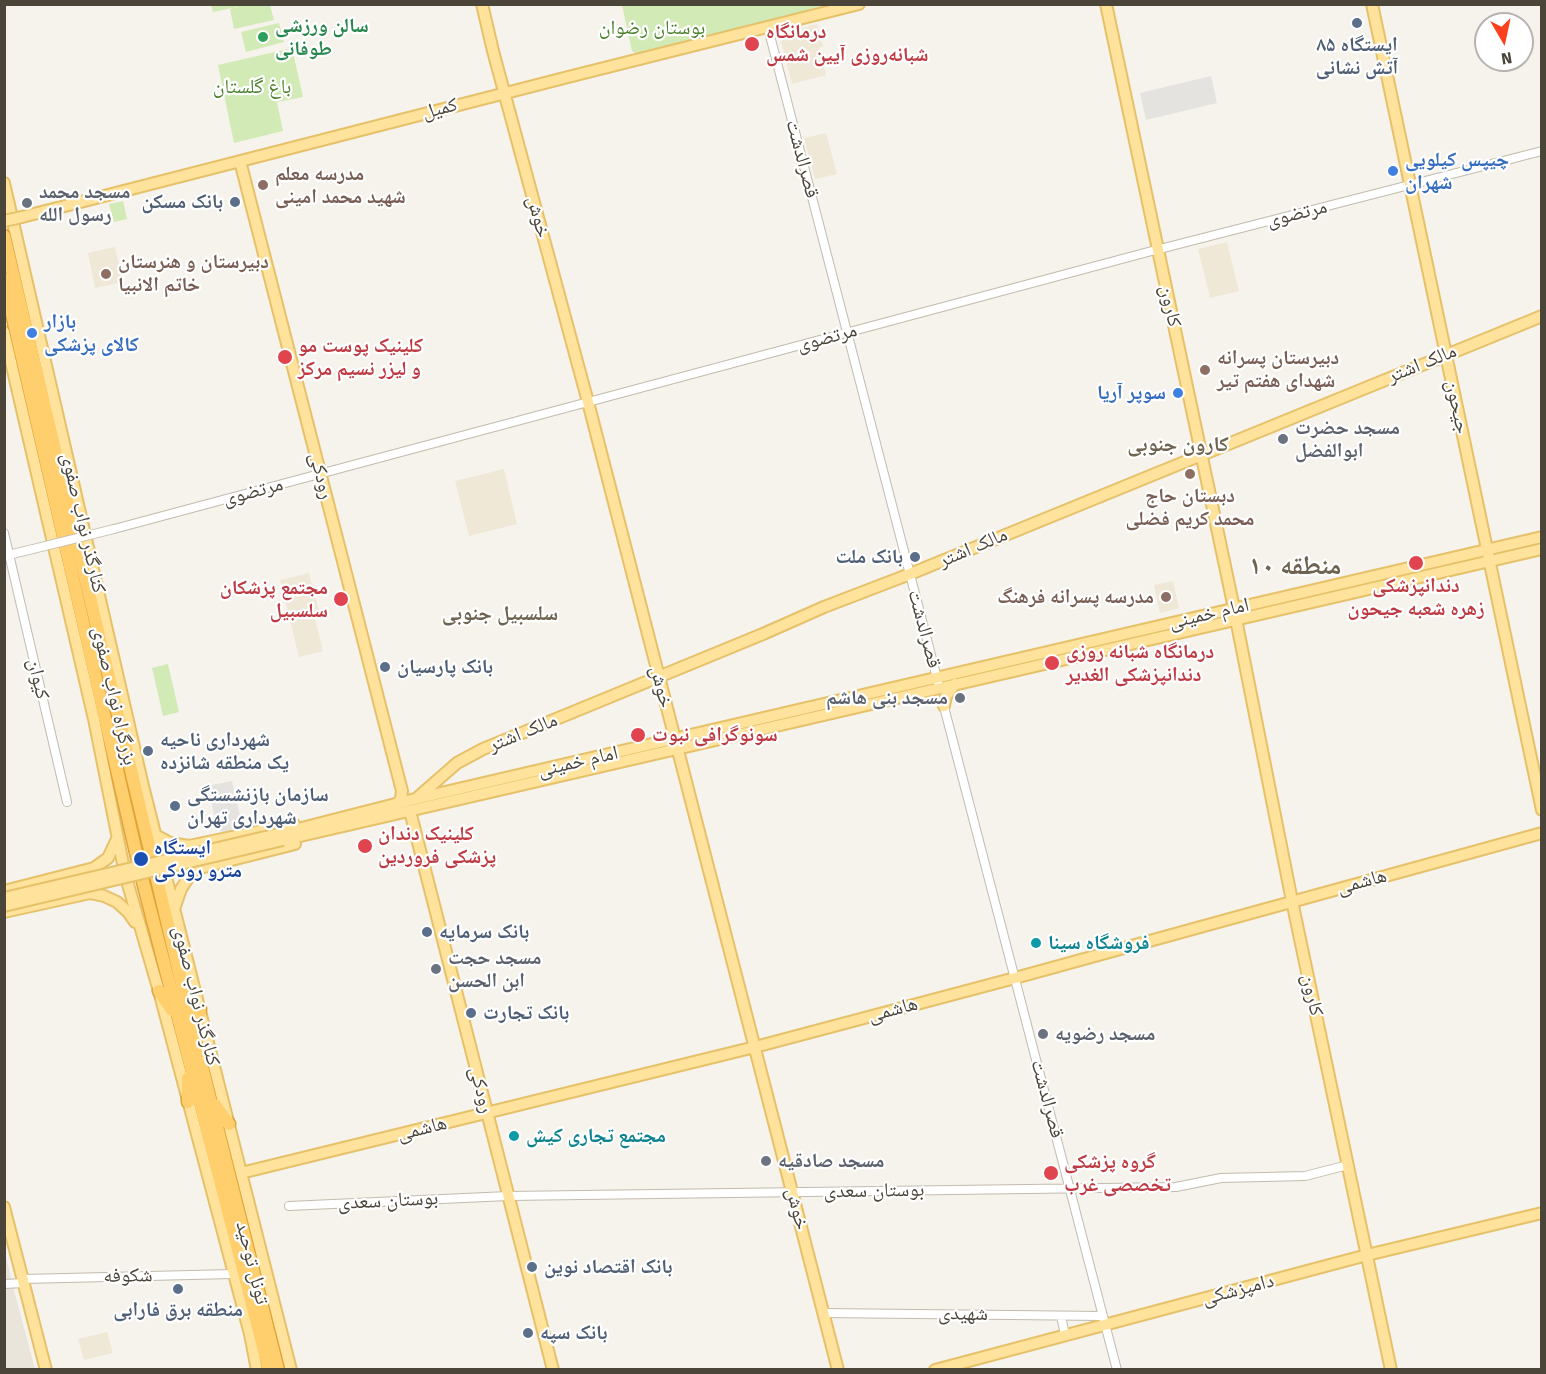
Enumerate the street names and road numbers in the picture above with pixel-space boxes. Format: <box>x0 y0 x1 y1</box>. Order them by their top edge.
street label: کمیل <box>420 93 460 125</box>
street label: قصرالدشت <box>780 117 824 201</box>
street label: خوش <box>521 193 555 241</box>
street label: مرتضوی <box>1264 195 1330 233</box>
street label: کارون <box>1154 283 1186 329</box>
street label: مرتضوی <box>794 318 860 358</box>
street label: مالک اشتر <box>1384 339 1460 389</box>
street label: جیحون <box>1440 378 1474 436</box>
street label: رودکی <box>304 450 338 502</box>
street label: کنارگذر نواب صفوی <box>55 451 111 595</box>
street label: مرتضوی <box>220 472 286 512</box>
street label: مالک اشتر <box>935 523 1011 573</box>
street label: قصرالدشت <box>902 587 946 671</box>
street label: امام خمینی <box>1166 593 1252 635</box>
street label: بزرگراه نواب صفوی <box>86 624 142 768</box>
street label: کیوان <box>22 656 54 702</box>
street label: خوش <box>644 664 678 710</box>
street label: مالک اشتر <box>485 708 561 758</box>
street label: امام خمینی <box>535 741 621 783</box>
street label: هاشمی <box>1335 864 1389 900</box>
street label: کنارگذر نواب صفوی <box>167 924 225 1068</box>
street label: کارون <box>1296 972 1328 1018</box>
street label: هاشمی <box>866 992 920 1028</box>
street label: قصرالدشت <box>1025 1057 1069 1141</box>
street label: رودکی <box>464 1064 498 1116</box>
street label: هاشمی <box>395 1111 449 1147</box>
street label: بوستان سعدی <box>824 1178 924 1204</box>
street label: بوستان سعدی <box>337 1186 439 1216</box>
street label: خوش <box>780 1186 814 1232</box>
street label: تونل توحید <box>230 1219 274 1307</box>
street label: شکوفه <box>103 1264 153 1288</box>
street label: دامپزشکی <box>1199 1269 1277 1311</box>
street label: شهیدی <box>938 1302 988 1326</box>

